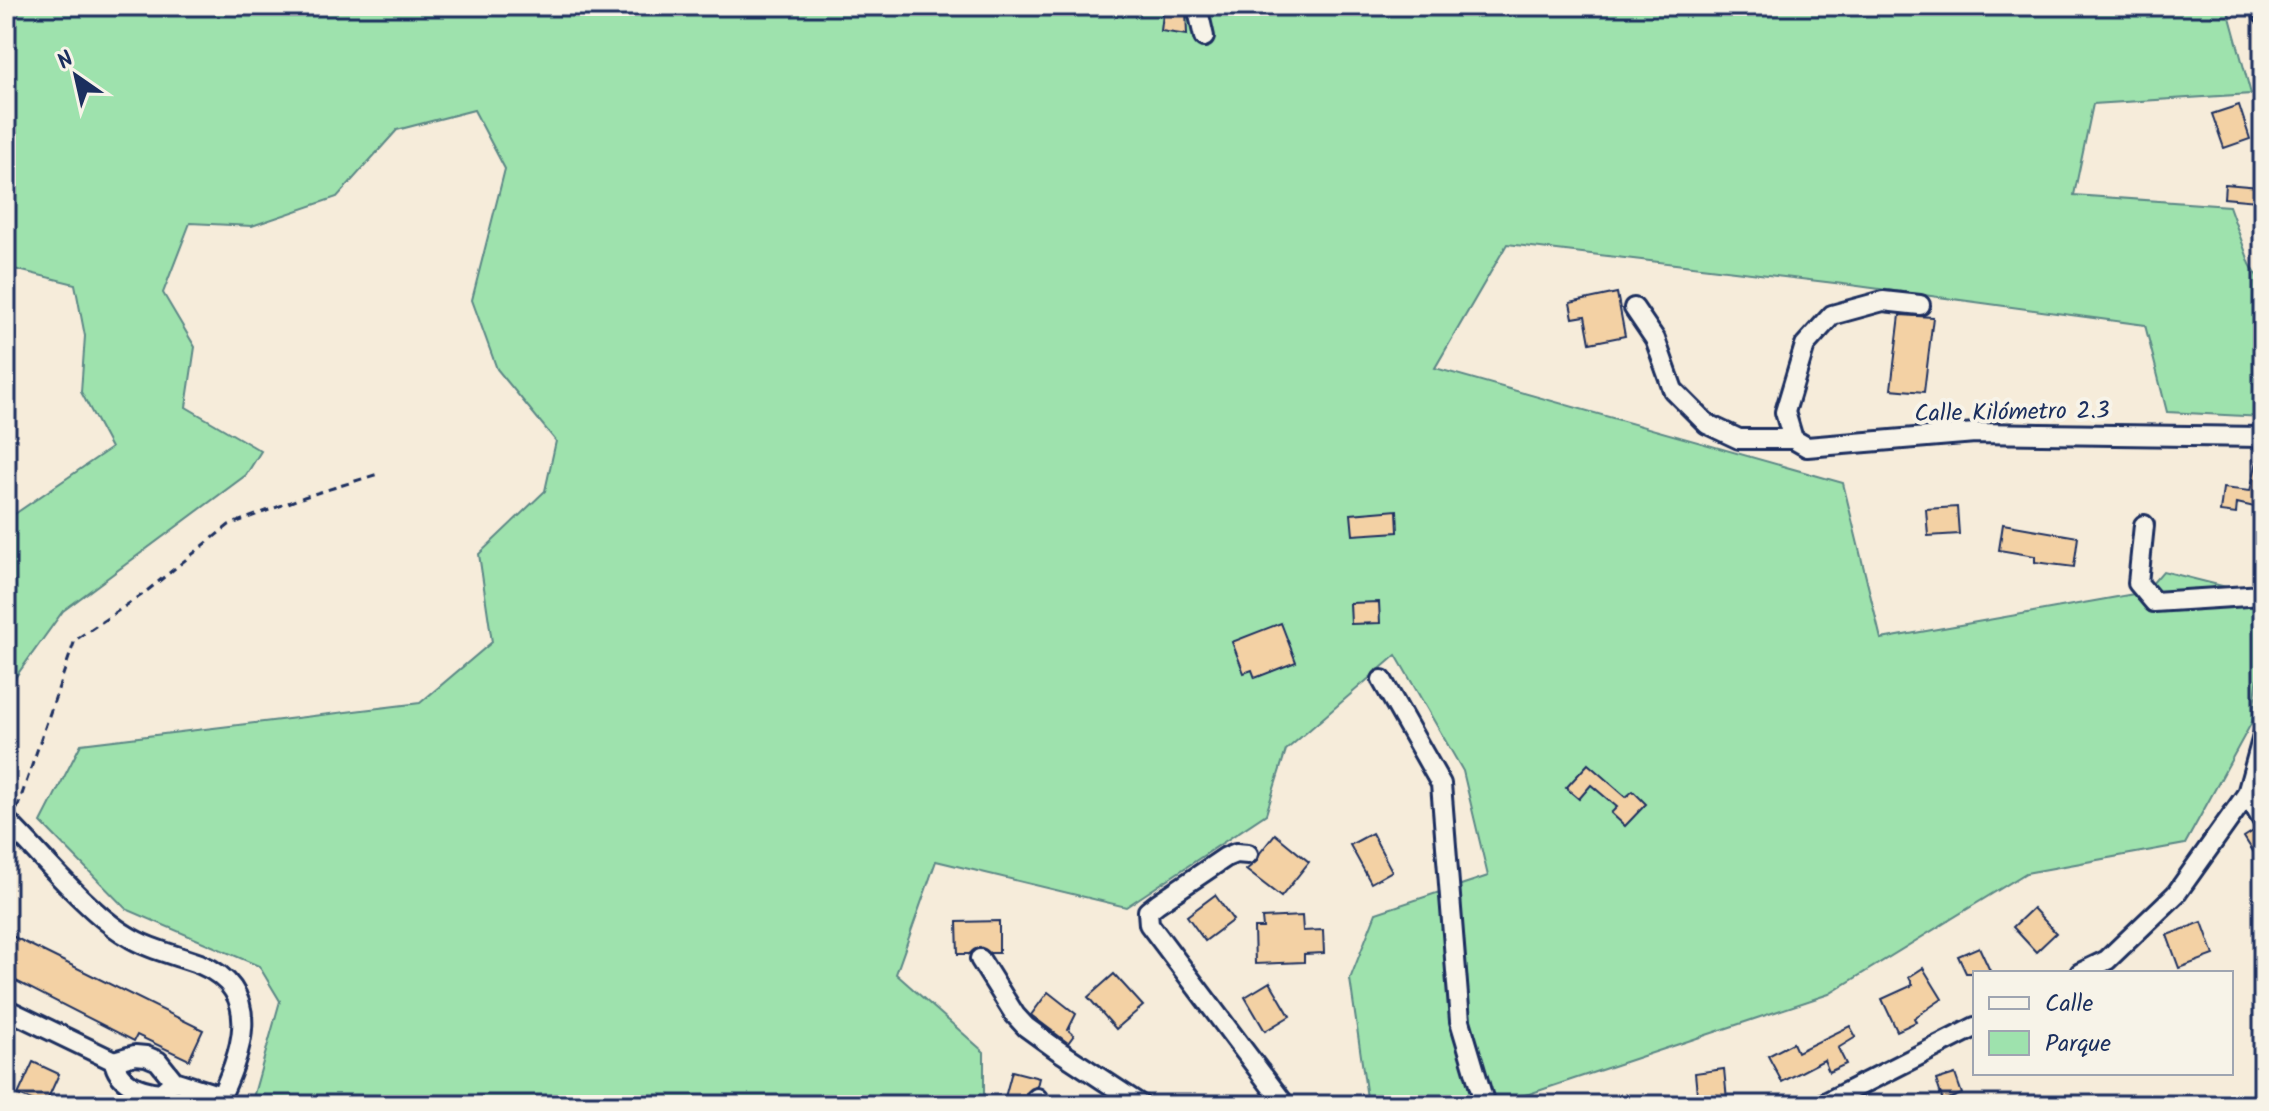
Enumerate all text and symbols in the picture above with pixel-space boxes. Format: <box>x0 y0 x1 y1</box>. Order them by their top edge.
north arrow <box>36 36 116 116</box>
text: N <box>51 43 82 80</box>
street label: Calle Kilómetro 2.3 <box>1914 392 2110 434</box>
legend <box>1973 971 2233 1075</box>
text: Calle <box>2045 985 2093 1024</box>
text: Parque <box>2045 1025 2111 1064</box>

